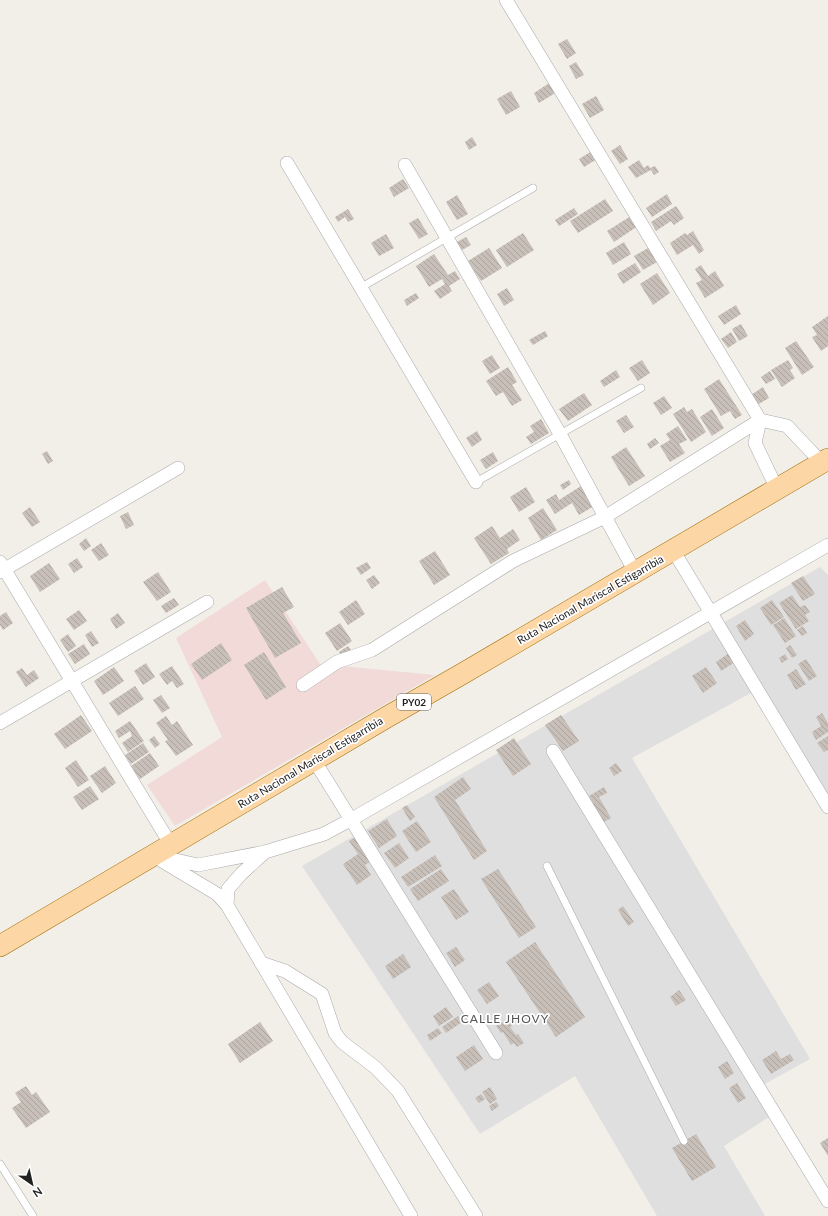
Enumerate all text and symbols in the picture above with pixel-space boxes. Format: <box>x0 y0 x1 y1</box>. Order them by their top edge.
street label: Ruta Nacional Mariscal Estigarribia <box>515 552 665 646</box>
road number: PY02 <box>397 694 431 710</box>
street label: Ruta Nacional Mariscal Estigarribia <box>235 713 385 811</box>
district label: CALLE JHOVY <box>461 1011 549 1026</box>
north arrow <box>12 1164 52 1204</box>
text: N <box>31 1185 45 1200</box>

